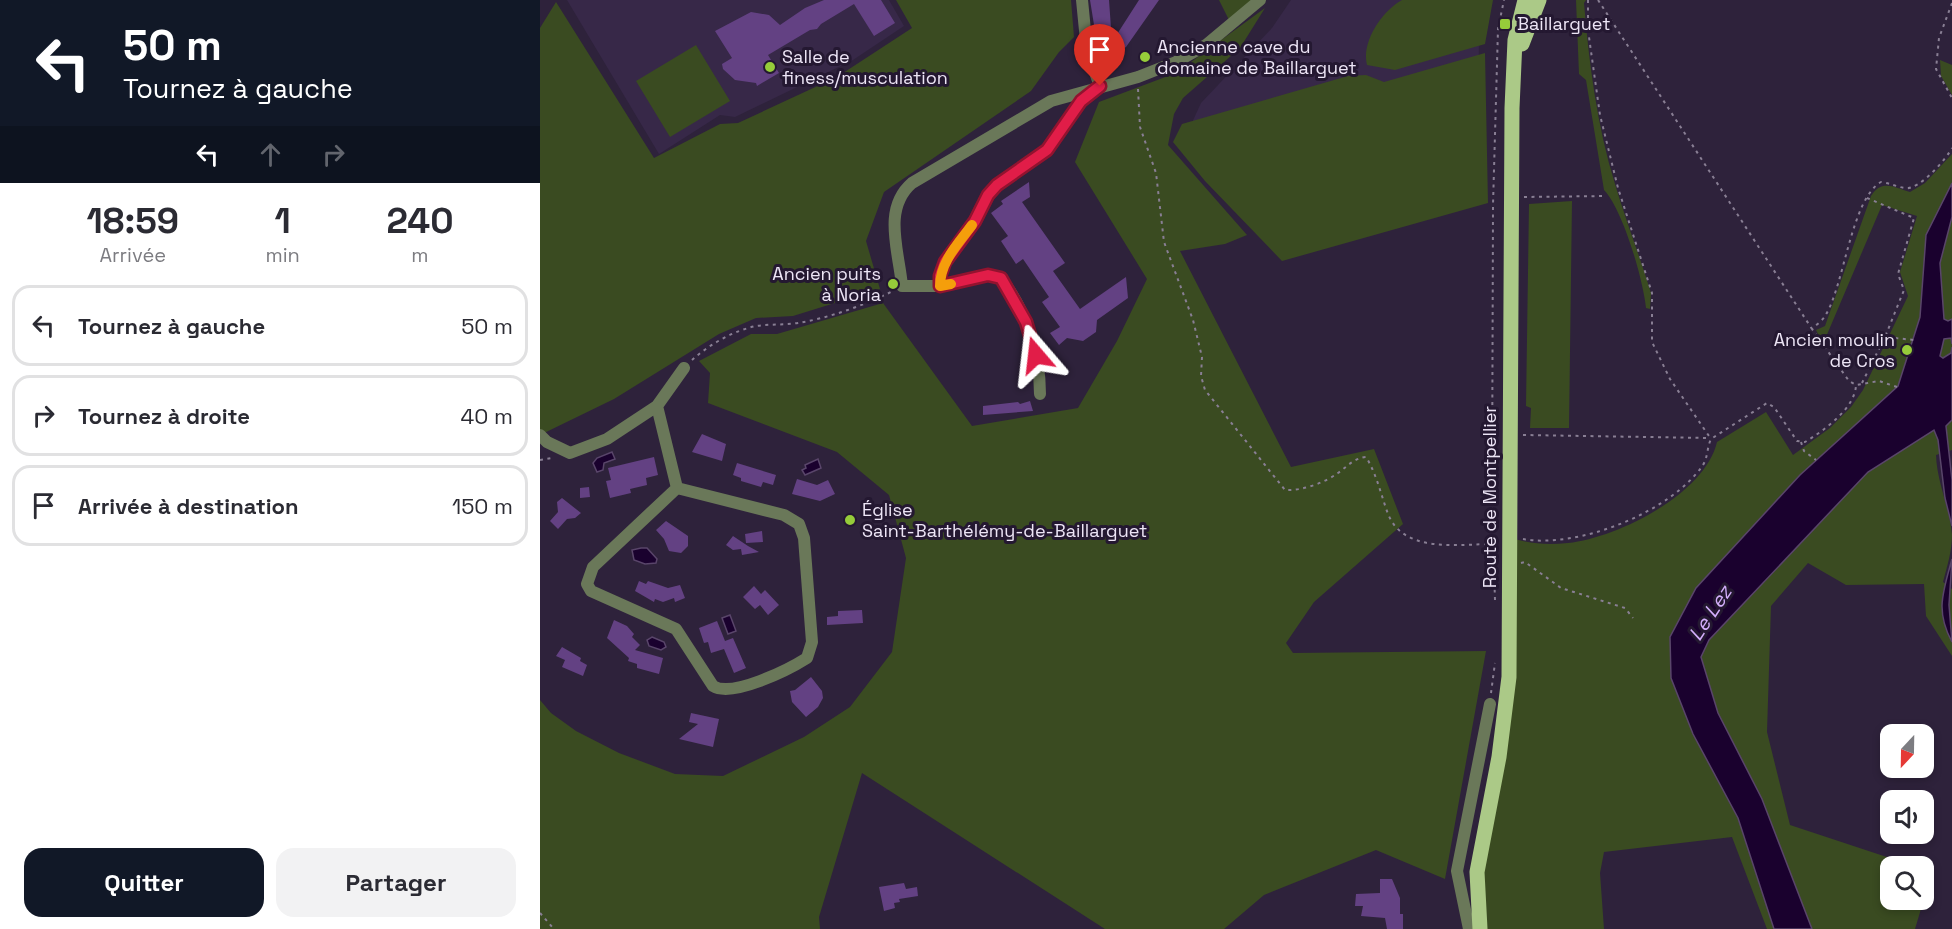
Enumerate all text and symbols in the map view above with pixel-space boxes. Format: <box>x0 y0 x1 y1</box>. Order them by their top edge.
place label: Baillarguet <box>1517 12 1610 35</box>
marker: Baillarguet <box>1498 17 1512 31</box>
text: 50 m <box>123 19 222 72</box>
icon: left <box>24 24 102 102</box>
pin <box>1074 24 1125 86</box>
icon: arrive <box>1083 33 1116 66</box>
place label: Ancienne cave du domaine de Baillarguet <box>1157 35 1357 79</box>
place label: Salle de finess/musculation <box>782 45 948 89</box>
marker: Ancienne cave du domaine de Baillarguet <box>1138 50 1152 64</box>
marker: Salle de finess/musculation <box>763 60 777 74</box>
text: Tournez à gauche <box>123 71 353 106</box>
icon: left <box>191 138 224 171</box>
icon: ahead <box>254 138 287 171</box>
icon: right <box>317 138 350 171</box>
text: 18:59 <box>87 198 179 244</box>
text: 1 <box>275 198 291 244</box>
text: 240 <box>386 198 453 244</box>
text: Arrivée <box>99 242 166 268</box>
text: min <box>266 242 300 268</box>
text: m <box>411 242 429 268</box>
place label: Ancien puits à Noria <box>772 262 881 306</box>
marker: Ancien puits à Noria <box>886 277 900 291</box>
icon: left <box>27 309 60 342</box>
text: Tournez à gauche <box>78 312 265 340</box>
text: 50 m <box>461 312 513 340</box>
position arrow <box>1004 323 1068 387</box>
place label: Ancien moulin de Cros <box>1774 328 1895 372</box>
marker: Ancien moulin de Cros <box>1900 343 1914 357</box>
icon: right <box>27 399 60 432</box>
text: Tournez à droite <box>78 402 250 430</box>
text: 40 m <box>461 402 513 430</box>
street label: Route de Montpellier <box>1478 406 1501 588</box>
icon: arrive <box>27 489 60 522</box>
text: Arrivée à destination <box>78 492 299 520</box>
text: 150 m <box>452 492 513 520</box>
place label: Église Saint-Barthélémy-de-Baillarguet <box>862 498 1147 542</box>
marker: Église Saint-Barthélémy-de-Baillarguet <box>843 513 857 527</box>
water label: Le Lez <box>1683 579 1738 645</box>
north arrow <box>1880 724 1934 778</box>
map controls <box>1880 724 1934 910</box>
button: sound <box>1880 790 1934 844</box>
button: Quitter <box>24 848 264 917</box>
button: Partager <box>276 848 516 917</box>
button: search <box>1880 856 1934 910</box>

